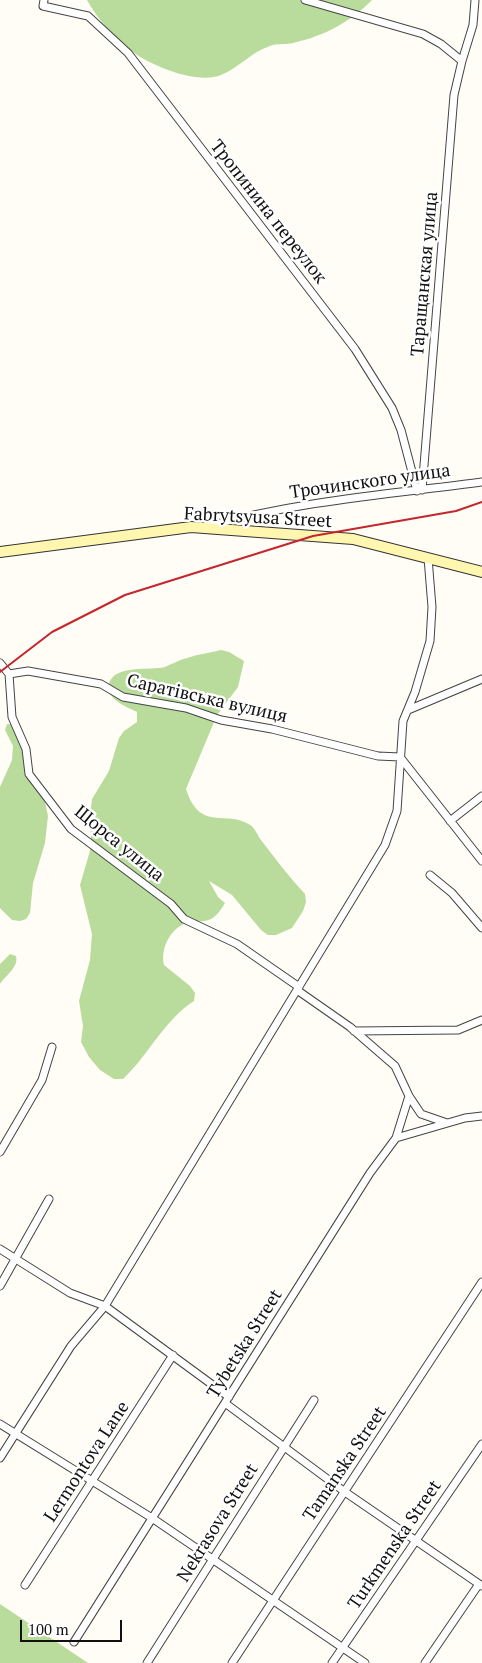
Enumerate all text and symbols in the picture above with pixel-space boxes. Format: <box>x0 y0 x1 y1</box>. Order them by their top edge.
street label: Тропинина переулок <box>205 136 331 288</box>
street label: Таращанская улица <box>407 191 443 357</box>
street label: Трочинского улица <box>288 460 452 504</box>
street label: Fabrytsyusa Street <box>183 503 333 533</box>
street label: Саратівська вулиця <box>125 670 289 728</box>
street label: Щорса улица <box>70 801 168 887</box>
street label: Tybetska Street <box>203 1286 287 1402</box>
street label: Lermontova Lane <box>40 1398 134 1526</box>
street label: Tamanska Street <box>299 1403 391 1525</box>
street label: Nekrasova Street <box>173 1460 263 1586</box>
street label: Turkmenska Street <box>344 1476 446 1614</box>
scale bar <box>22 1610 125 1642</box>
text: 100 m <box>28 1619 69 1639</box>

